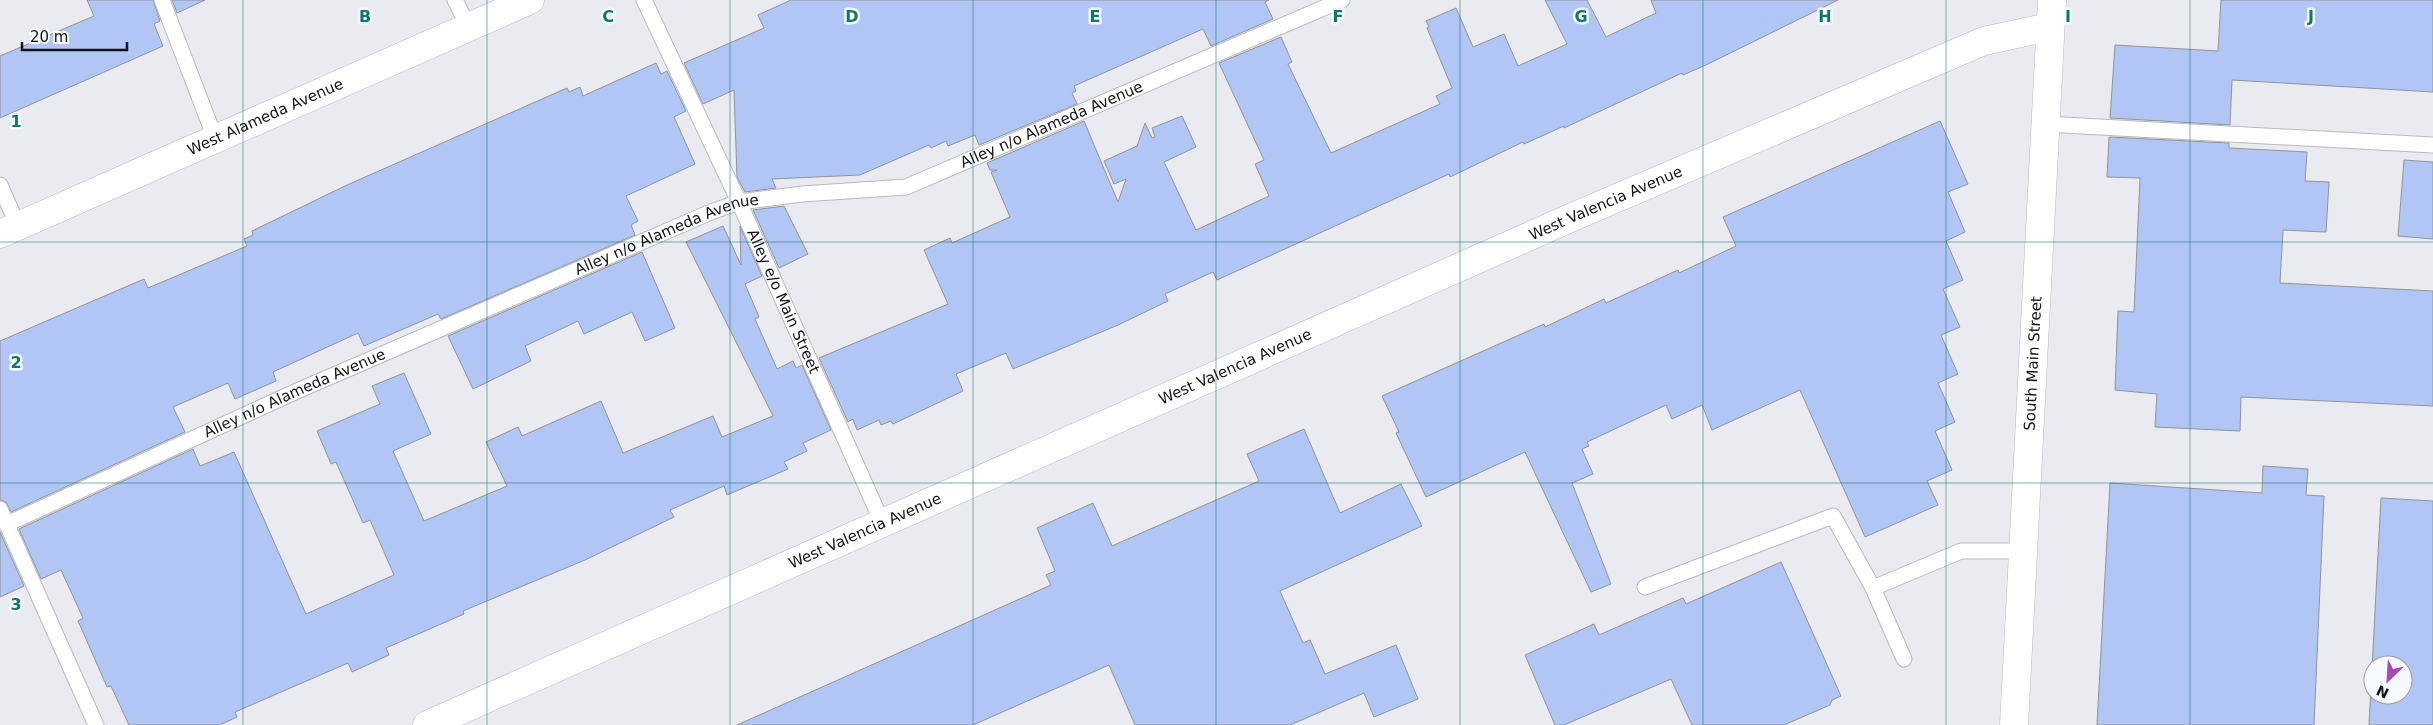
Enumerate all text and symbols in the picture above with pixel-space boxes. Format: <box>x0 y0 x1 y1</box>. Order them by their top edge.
text: B <box>359 7 371 26</box>
text: C <box>602 7 614 26</box>
text: D <box>845 7 859 26</box>
text: E <box>1090 7 1100 26</box>
text: F <box>1333 7 1343 26</box>
text: G <box>1574 7 1588 26</box>
text: H <box>1818 7 1832 26</box>
text: I <box>2065 7 2071 26</box>
text: J <box>2307 7 2314 26</box>
scale bar <box>22 20 128 52</box>
text: 20 m <box>30 28 68 46</box>
street label: West Alameda Avenue <box>185 75 346 159</box>
street label: Alley n/o Alameda Avenue <box>958 77 1146 172</box>
text: 1 <box>10 112 22 131</box>
street label: West Valencia Avenue <box>1526 162 1685 244</box>
street label: Alley n/o Alameda Avenue <box>572 191 760 279</box>
street label: Alley e/o Main Street <box>743 226 823 376</box>
street label: South Main Street <box>2020 296 2045 431</box>
street label: West Valencia Avenue <box>1156 325 1314 408</box>
street label: Alley n/o Alameda Avenue <box>201 345 388 441</box>
text: 2 <box>10 353 22 372</box>
street label: West Valencia Avenue <box>786 489 944 573</box>
text: 3 <box>10 595 22 614</box>
north arrow <box>2363 655 2413 705</box>
text: N <box>2374 682 2391 702</box>

